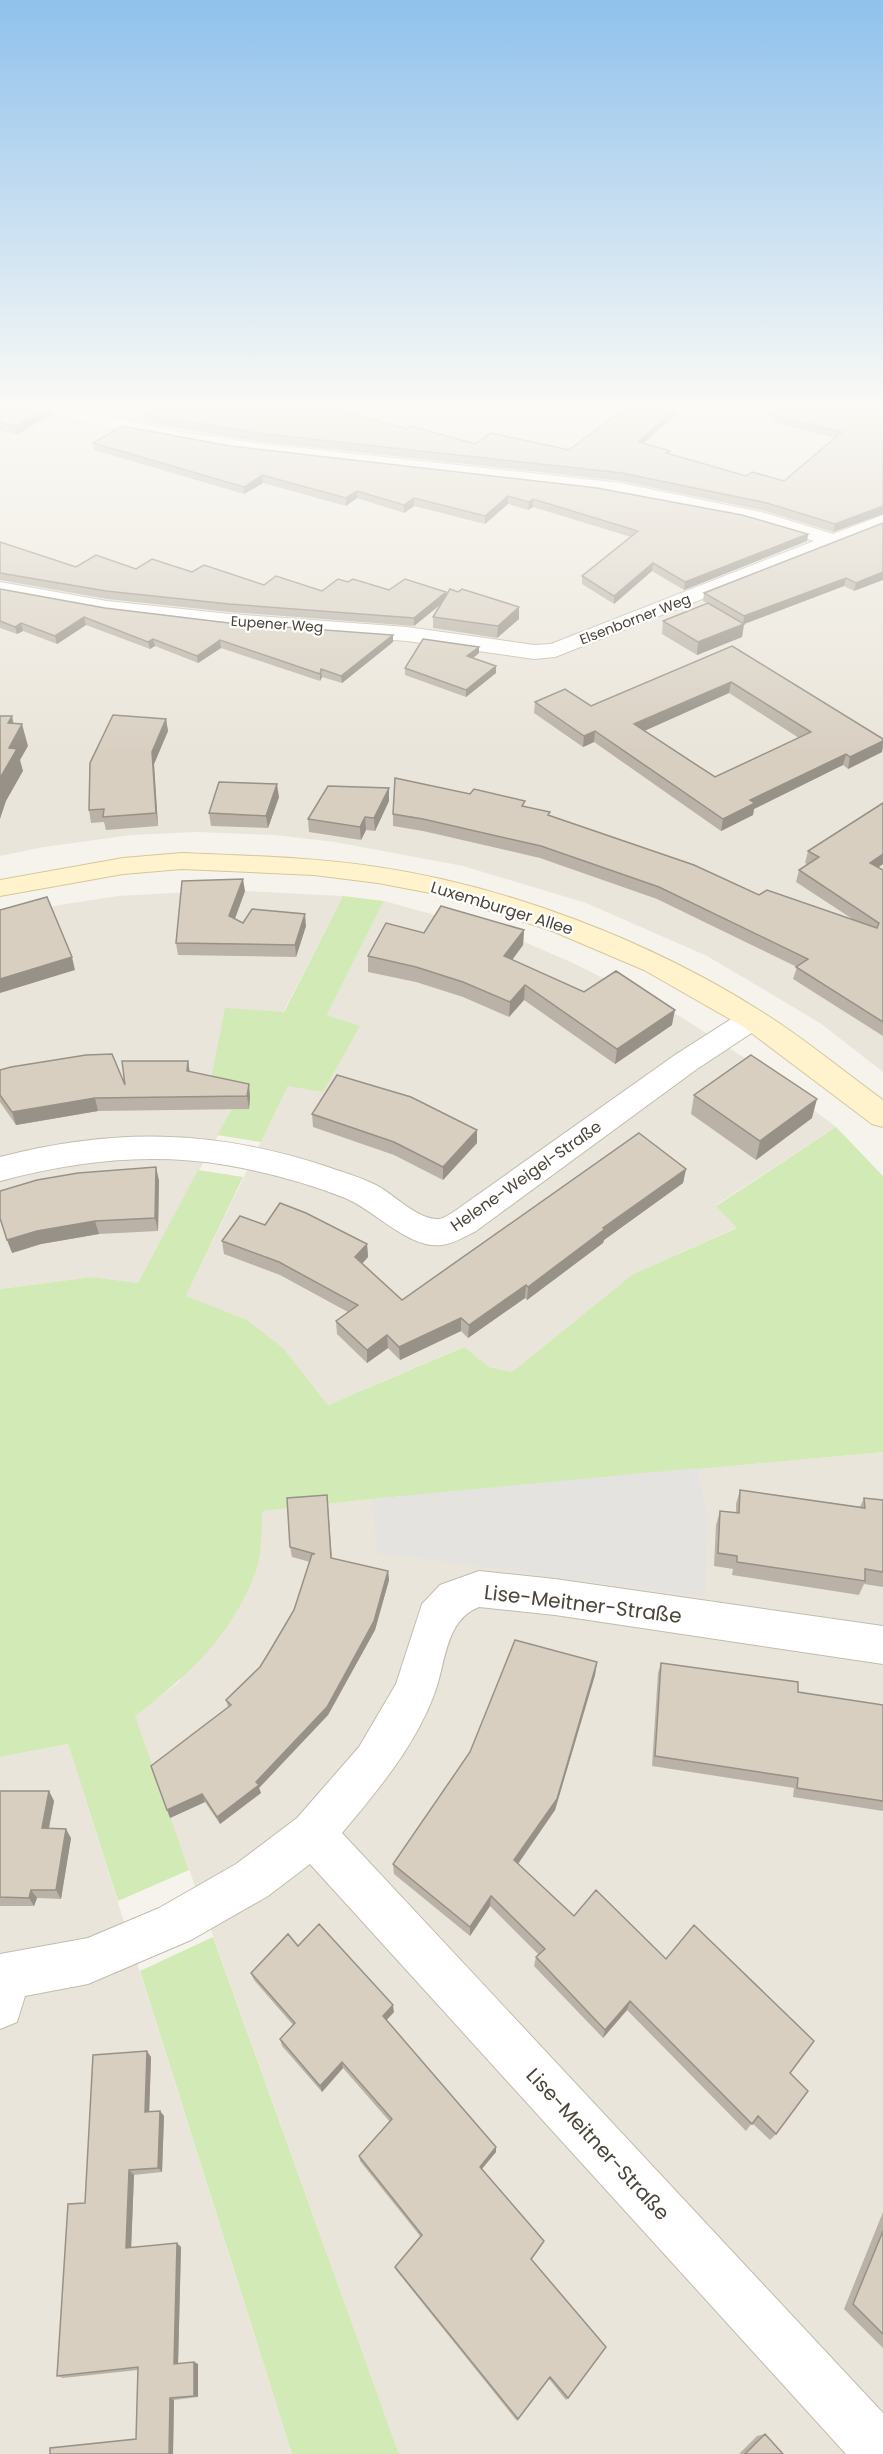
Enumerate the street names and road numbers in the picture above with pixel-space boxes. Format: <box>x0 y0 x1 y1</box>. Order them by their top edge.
street label: Elsenborner Weg <box>577 589 693 649</box>
street label: Eupener Weg <box>230 611 324 637</box>
street label: Luxemburger Allee <box>428 875 576 941</box>
street label: Helene-Weigel-Straße <box>446 1115 606 1237</box>
street label: Lise-Meitner-Straße <box>483 1578 683 1630</box>
street label: Lise-Meitner-Straße <box>520 2062 676 2226</box>

